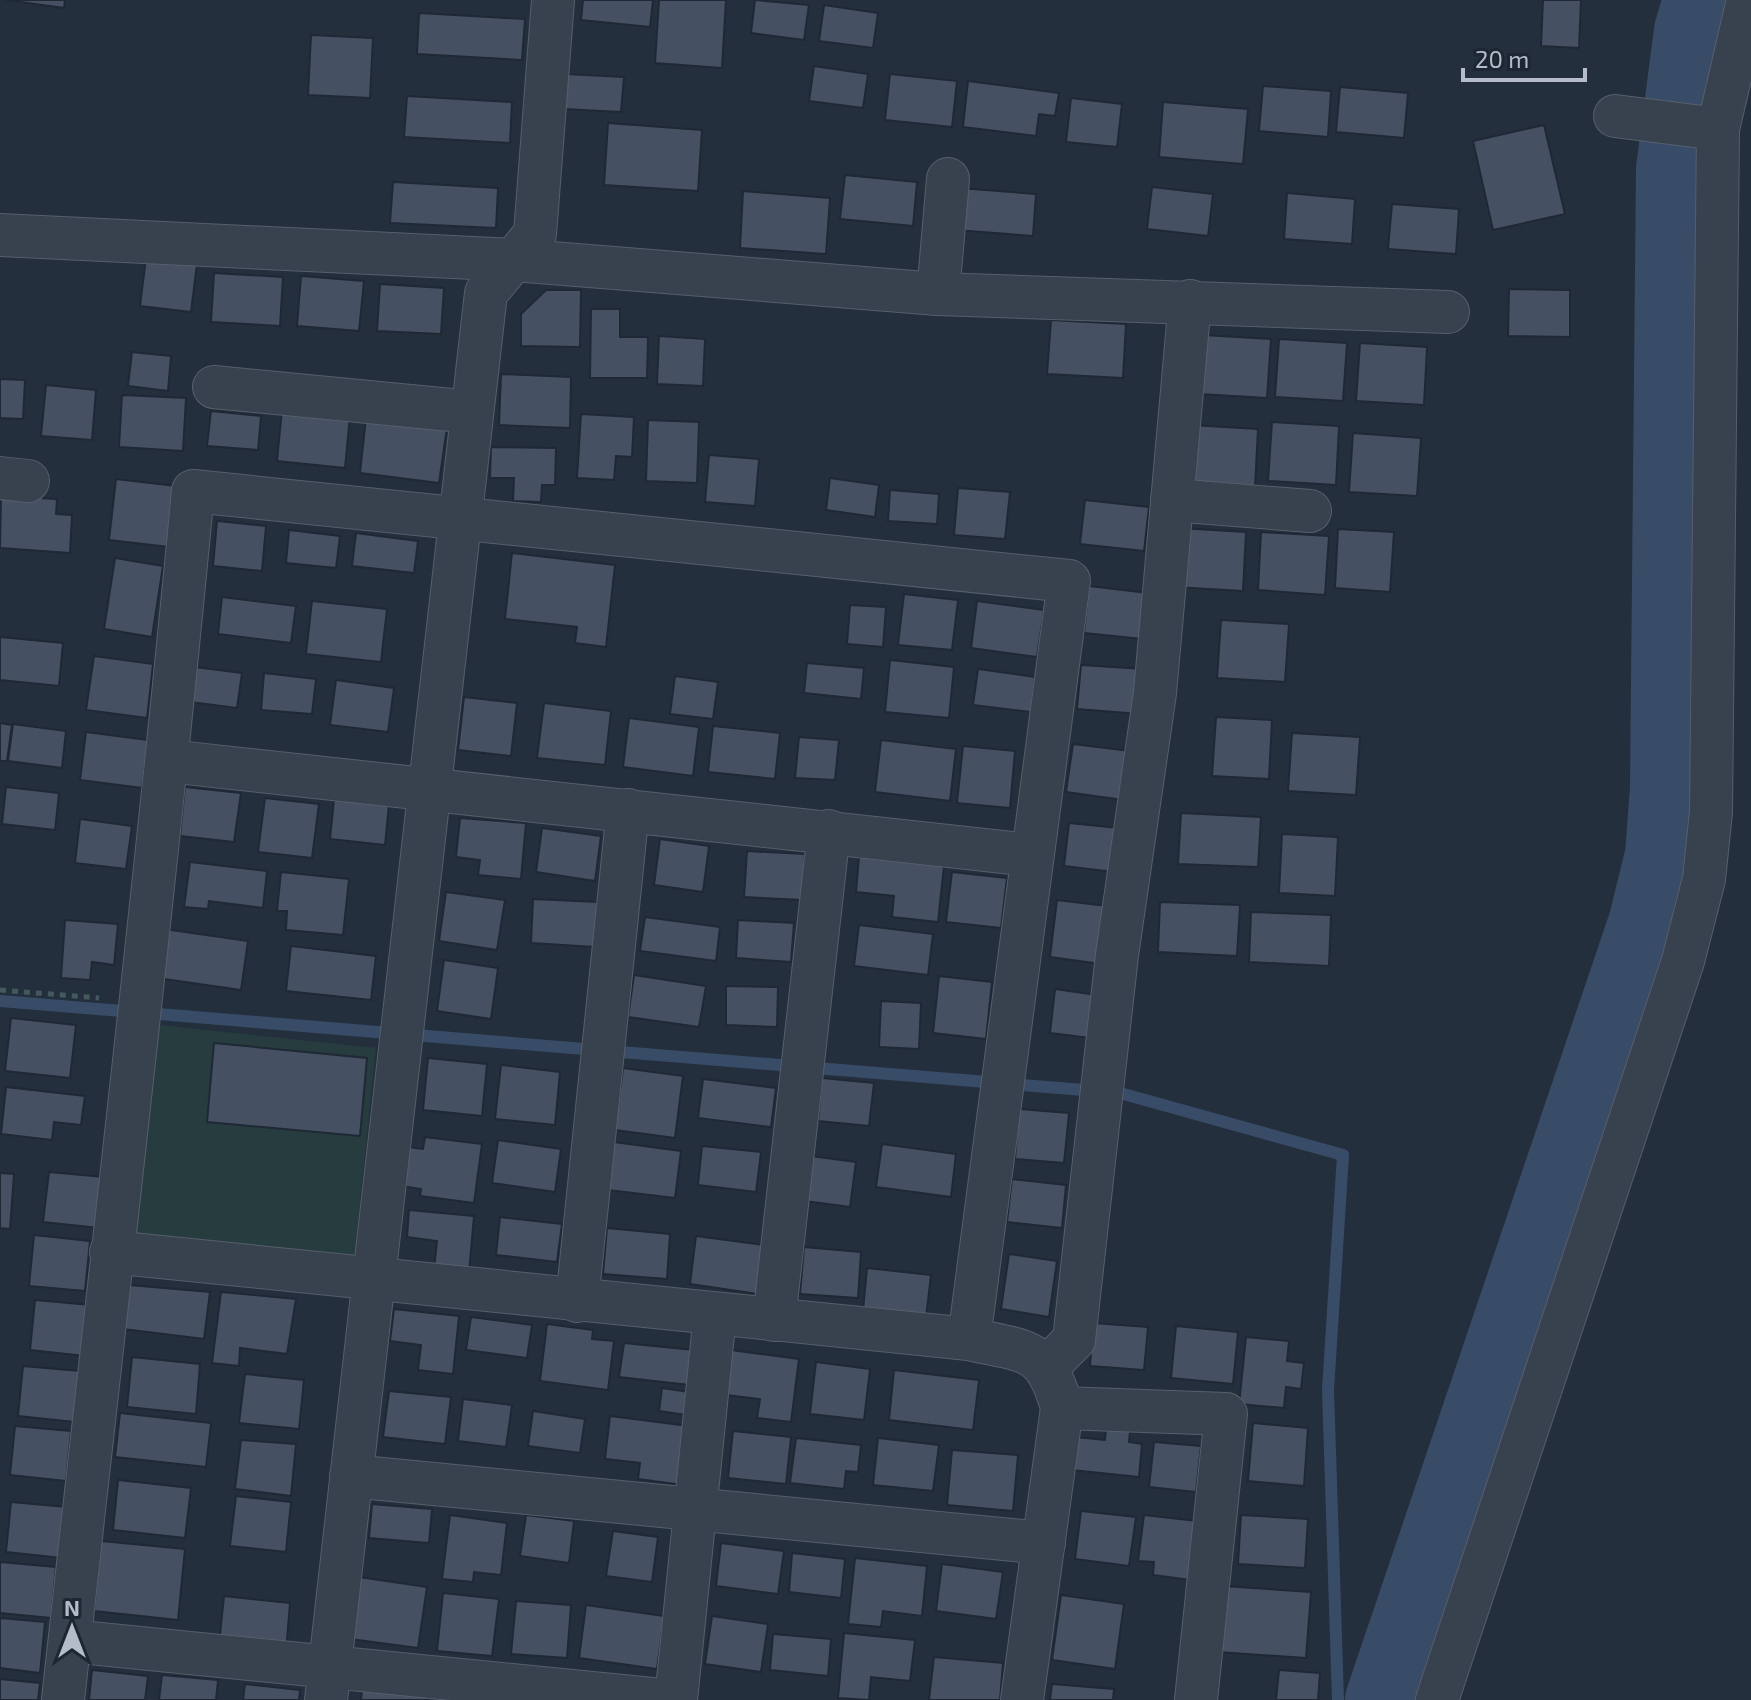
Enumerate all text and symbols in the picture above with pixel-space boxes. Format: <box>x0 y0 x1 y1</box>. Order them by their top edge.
scale bar <box>1463 32 1585 82</box>
text: 20 m <box>1475 44 1529 73</box>
north arrow <box>32 1588 112 1668</box>
text: N <box>64 1594 80 1620</box>

